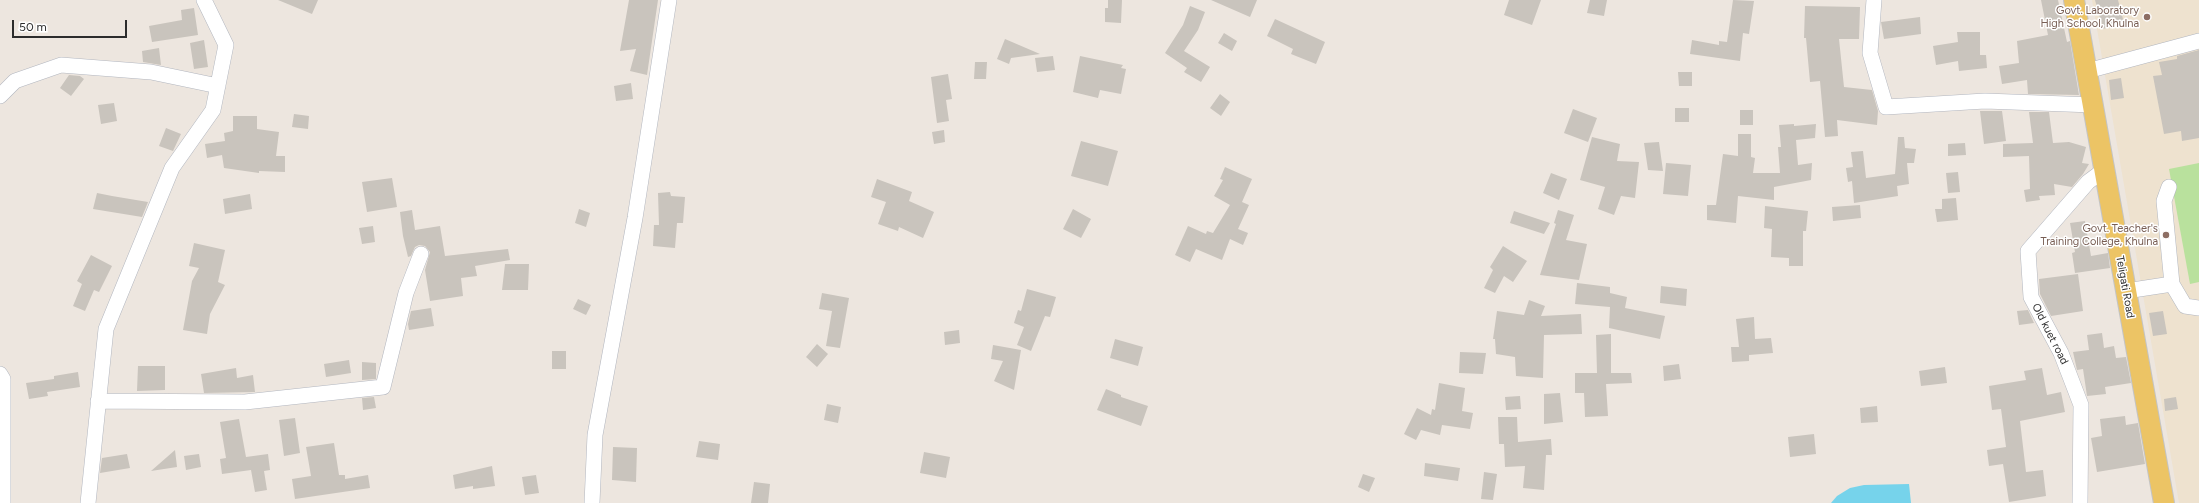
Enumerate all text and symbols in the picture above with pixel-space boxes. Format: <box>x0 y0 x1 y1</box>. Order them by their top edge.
place label: Govt. Laboratory High School, Khulna <box>2040 4 2139 30</box>
scale bar <box>14 12 129 38</box>
marker: Govt. Laboratory High School, Khulna <box>2142 12 2152 22</box>
text: 50 m <box>19 20 47 34</box>
place label: Govt. Teacher's Training College, Khulna <box>2041 222 2158 248</box>
marker: Govt. Teacher's Training College, Khulna <box>2161 230 2171 240</box>
street label: Teligati Road <box>2113 255 2137 319</box>
street label: Old kuet road <box>2029 301 2071 367</box>

